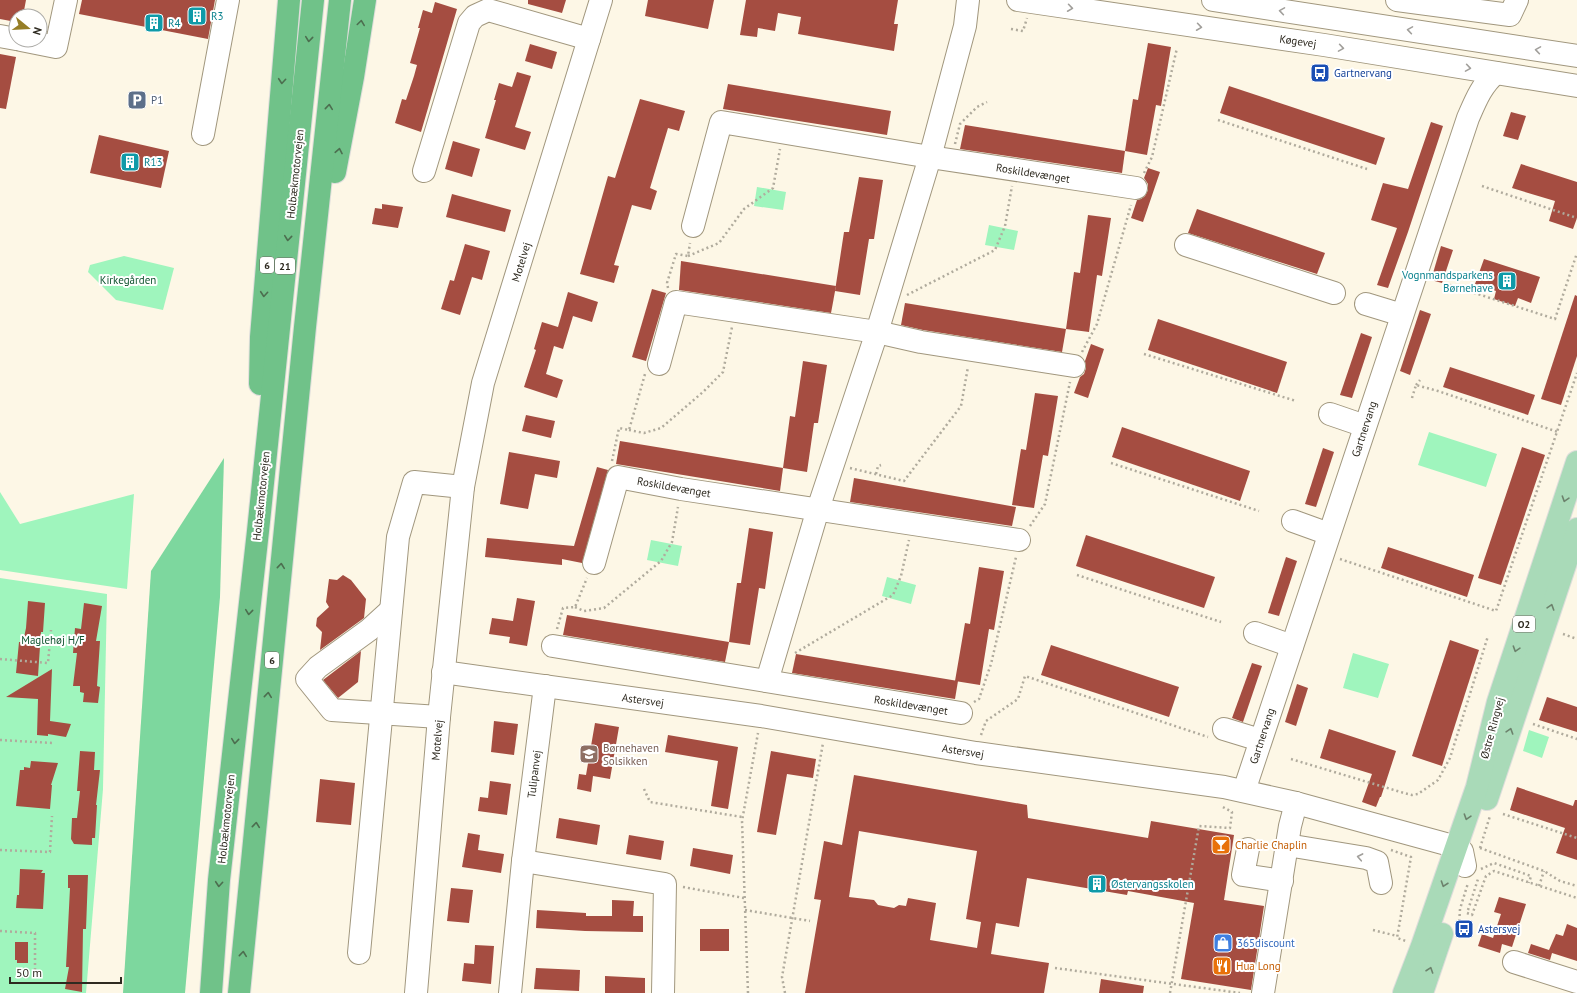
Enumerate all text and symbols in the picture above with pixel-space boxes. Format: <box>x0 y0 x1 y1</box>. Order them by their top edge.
one-way arrow <box>1067 3 1073 12</box>
building icon: R3 <box>186 5 208 27</box>
one-way arrow <box>1278 7 1285 15</box>
north arrow <box>8 8 48 48</box>
place label: R3 <box>211 9 224 23</box>
building icon: R4 <box>143 12 165 34</box>
place label: R4 <box>168 16 181 30</box>
one-way arrow <box>356 20 365 26</box>
one-way arrow <box>1196 22 1202 31</box>
text: N <box>30 25 45 37</box>
one-way arrow <box>1407 27 1413 35</box>
street label: Køgevej <box>1279 31 1317 51</box>
one-way arrow <box>304 36 313 42</box>
one-way arrow <box>1338 43 1344 52</box>
one-way arrow <box>1535 46 1542 55</box>
bus stop icon: Gartnervang <box>1309 62 1331 84</box>
one-way arrow <box>1465 63 1471 72</box>
place label: Gartnervang <box>1334 66 1392 80</box>
one-way arrow <box>278 78 287 84</box>
parking icon: P1 <box>126 89 148 111</box>
place label: P1 <box>151 93 163 107</box>
one-way arrow <box>324 104 333 110</box>
street label: Holbækmotorvejen <box>283 129 307 219</box>
one-way arrow <box>334 148 343 154</box>
building icon: R13 <box>119 151 141 173</box>
place label: R13 <box>144 155 163 169</box>
street label: Roskildevænget <box>995 160 1071 186</box>
one-way arrow <box>284 235 293 241</box>
street label: Motelvej <box>508 240 534 284</box>
road number: 6 <box>260 257 274 273</box>
road number: 21 <box>275 258 295 274</box>
place label: Vognmandsparkens Børnehave <box>1401 268 1493 295</box>
building icon: Vognmandsparkens Børnehave <box>1496 270 1518 292</box>
park label: Kirkegården <box>100 273 156 287</box>
one-way arrow <box>260 291 269 297</box>
street label: Gartnervang <box>1348 399 1380 459</box>
street label: Holbækmotorvejen <box>249 451 273 541</box>
street label: Roskildevænget <box>636 474 712 500</box>
one-way arrow <box>1561 496 1570 503</box>
one-way arrow <box>277 563 286 569</box>
one-way arrow <box>1546 604 1555 611</box>
one-way arrow <box>245 609 254 615</box>
road number: O2 <box>1513 616 1535 632</box>
park label: Maglehøj H/F <box>21 633 85 647</box>
one-way arrow <box>1512 646 1520 653</box>
road number: 6 <box>265 652 279 668</box>
street label: Astersvej <box>621 690 665 710</box>
one-way arrow <box>264 692 273 698</box>
street label: Roskildevænget <box>873 692 949 718</box>
street label: Østre Ringvej <box>1477 696 1507 760</box>
street label: Gartnervang <box>1246 706 1278 766</box>
street label: Motelvej <box>428 719 446 761</box>
one-way arrow <box>1505 727 1514 734</box>
one-way arrow <box>230 738 239 744</box>
place label: Børnehaven Solsikken <box>603 741 659 768</box>
street label: Astersvej <box>941 741 985 761</box>
school or university icon: Børnehaven Solsikken <box>578 743 600 765</box>
street label: Tulipanvej <box>524 749 544 799</box>
street label: Holbækmotorvejen <box>214 774 238 864</box>
one-way arrow <box>1463 813 1472 820</box>
one-way arrow <box>251 822 260 828</box>
bar icon: Charlie Chaplin <box>1210 834 1232 856</box>
place label: Charlie Chaplin <box>1235 838 1307 852</box>
one-way arrow <box>1357 853 1364 862</box>
building icon: Østervangsskolen <box>1086 873 1108 895</box>
place label: Østervangsskolen <box>1111 877 1194 891</box>
one-way arrow <box>1440 880 1449 887</box>
one-way arrow <box>215 881 224 887</box>
bus stop icon: Astersvej <box>1453 918 1475 940</box>
place label: Astersvej <box>1478 922 1520 936</box>
shop icon: 365discount <box>1212 932 1234 954</box>
place label: 365discount <box>1237 936 1295 950</box>
one-way arrow <box>238 951 247 957</box>
restaurant icon: Hua Long <box>1211 955 1233 977</box>
scale bar <box>10 959 121 985</box>
place label: Hua Long <box>1236 959 1281 973</box>
text: 50 m <box>16 965 42 980</box>
one-way arrow <box>1425 966 1434 973</box>

